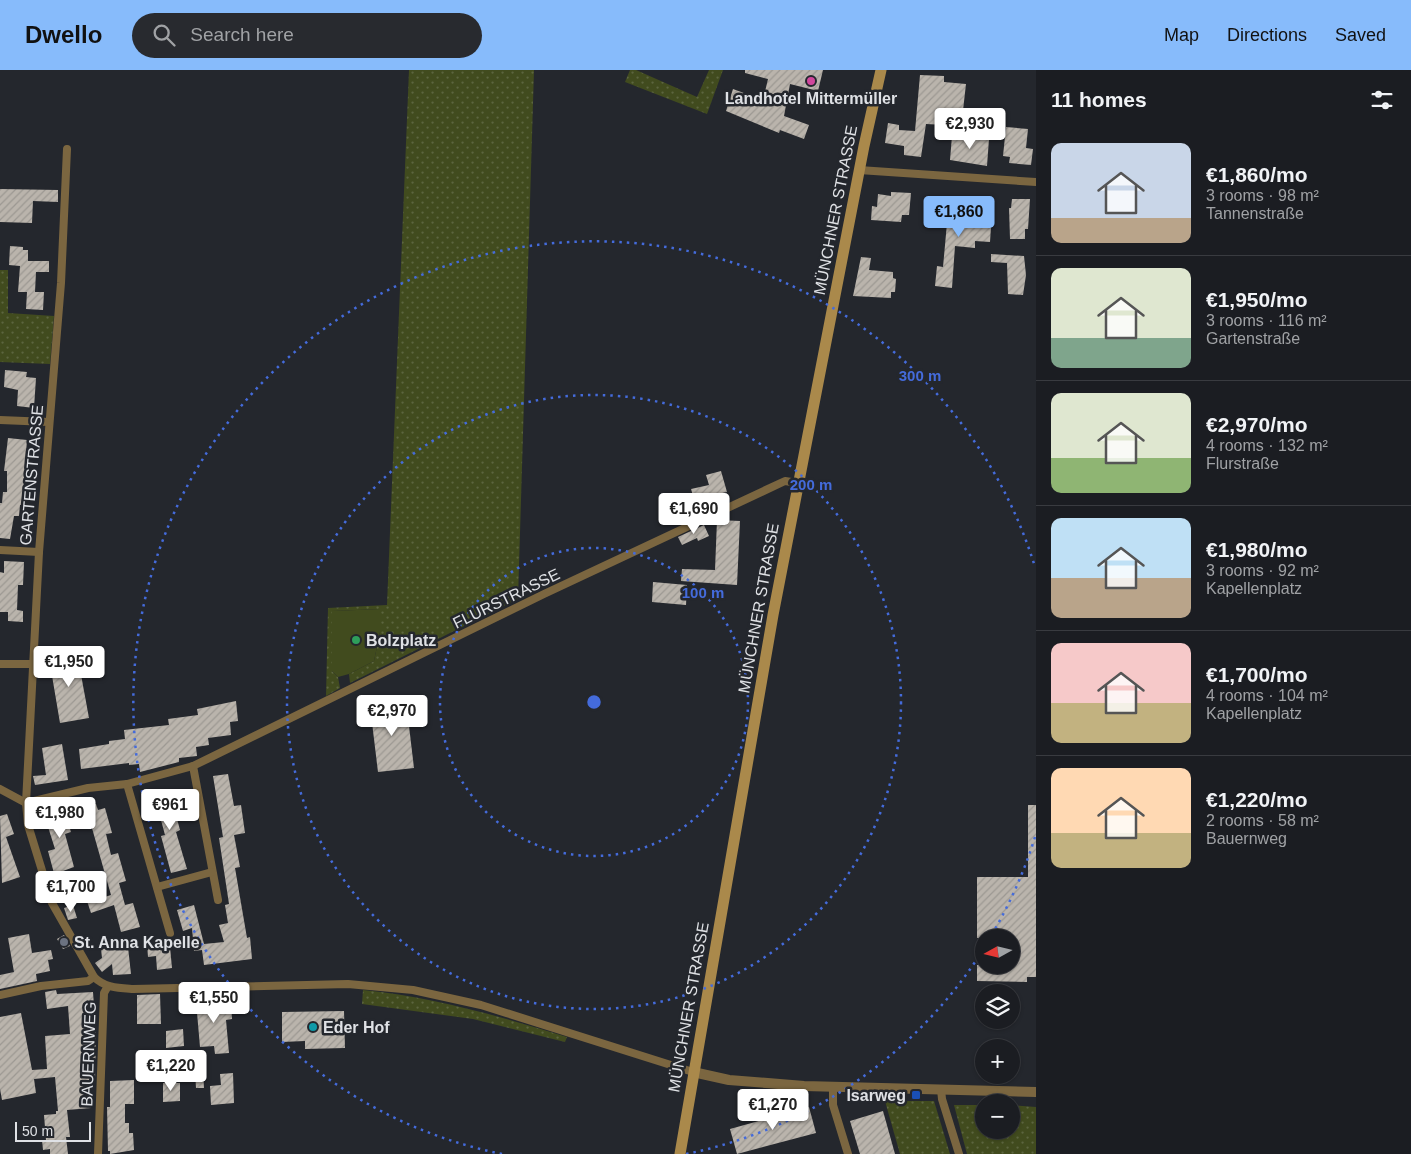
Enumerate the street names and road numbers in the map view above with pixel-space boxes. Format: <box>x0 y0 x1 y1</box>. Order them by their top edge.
street label: MÜNCHNER STRASSE <box>811 124 860 296</box>
street label: GARTENSTRASSE <box>17 404 46 546</box>
street label: MÜNCHNER STRASSE <box>735 522 782 694</box>
street label: FLURSTRASSE <box>450 565 562 632</box>
street label: MÜNCHNER STRASSE <box>665 921 712 1093</box>
street label: BAUERNWEG <box>78 1001 99 1107</box>

